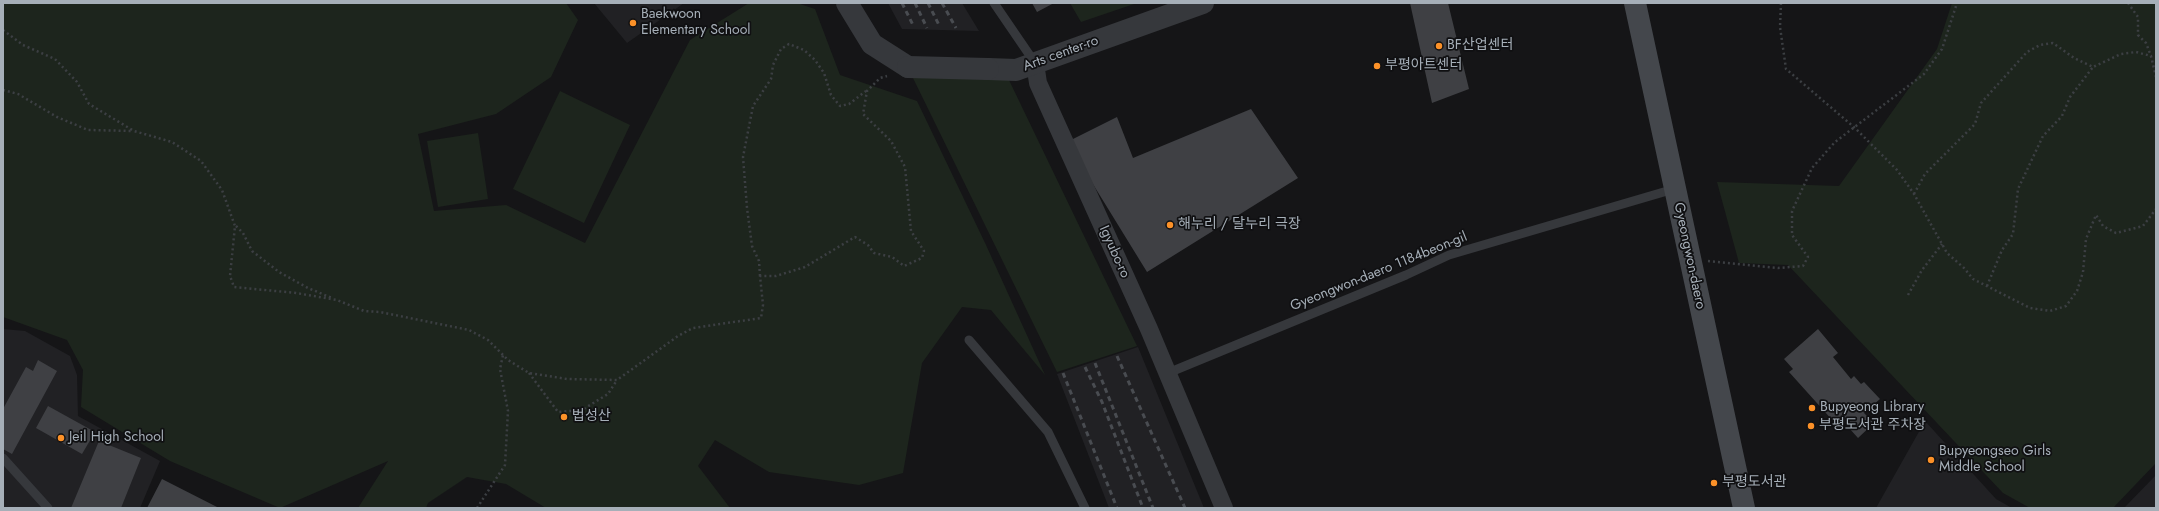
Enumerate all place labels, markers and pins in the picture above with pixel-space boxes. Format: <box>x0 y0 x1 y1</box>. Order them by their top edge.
place label: Baekwoon Elementary School <box>641 7 751 40</box>
marker: Baekwoon Elementary School <box>628 18 638 28</box>
place label: BF산업센터 <box>1447 38 1513 54</box>
marker: BF산업센터 <box>1434 41 1444 51</box>
place label: 부평아트센터 <box>1385 58 1462 74</box>
marker: 부평아트센터 <box>1372 61 1382 71</box>
place label: 해누리 / 달누리 극장 <box>1178 217 1301 233</box>
marker: 해누리 / 달누리 극장 <box>1165 220 1175 230</box>
place label: Bupyeong Library <box>1820 400 1924 416</box>
marker: Bupyeong Library <box>1807 403 1817 413</box>
place label: 법성산 <box>572 409 611 425</box>
marker: 법성산 <box>559 412 569 422</box>
place label: 부평도서관 주차장 <box>1819 418 1926 434</box>
marker: 부평도서관 주차장 <box>1806 421 1816 431</box>
place label: Jeil High School <box>69 430 164 446</box>
marker: Jeil High School <box>56 433 66 443</box>
place label: Bupyeongseo Girls Middle School <box>1939 444 2051 476</box>
marker: Bupyeongseo Girls Middle School <box>1926 455 1936 465</box>
place label: 부평도서관 <box>1722 475 1786 491</box>
marker: 부평도서관 <box>1709 478 1719 488</box>

